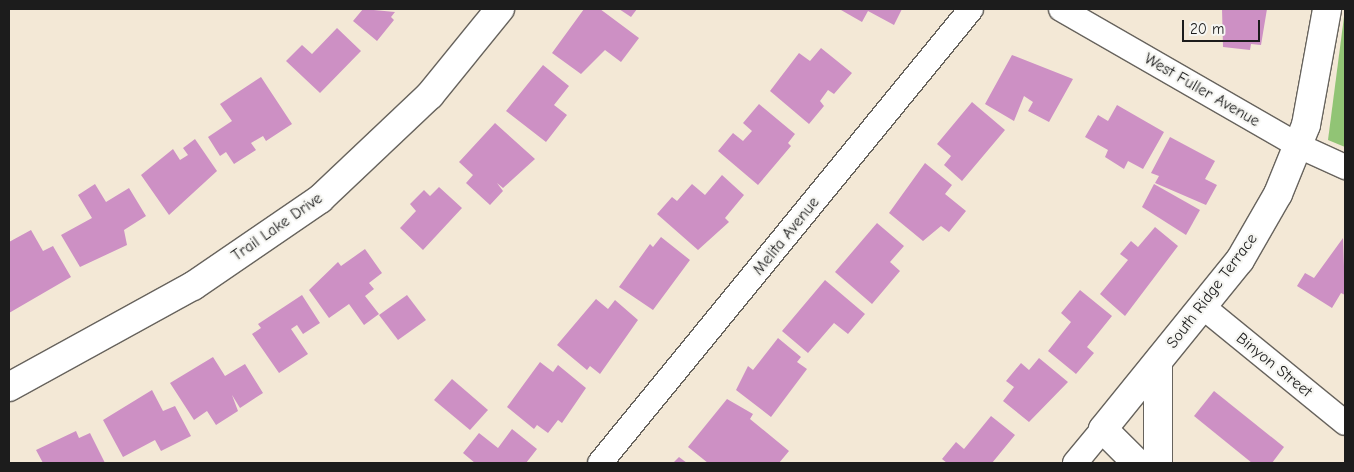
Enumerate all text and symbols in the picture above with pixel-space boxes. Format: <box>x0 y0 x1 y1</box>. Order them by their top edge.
scale bar <box>1184 10 1262 42</box>
text: 20 m <box>1190 20 1224 38</box>
street label: West Fuller Avenue <box>1141 49 1263 131</box>
street label: Trail Lake Drive <box>228 189 326 265</box>
street label: Melita Avenue <box>749 193 823 279</box>
street label: South Ridge Terrace <box>1163 230 1261 352</box>
street label: Binyon Street <box>1232 329 1316 401</box>

